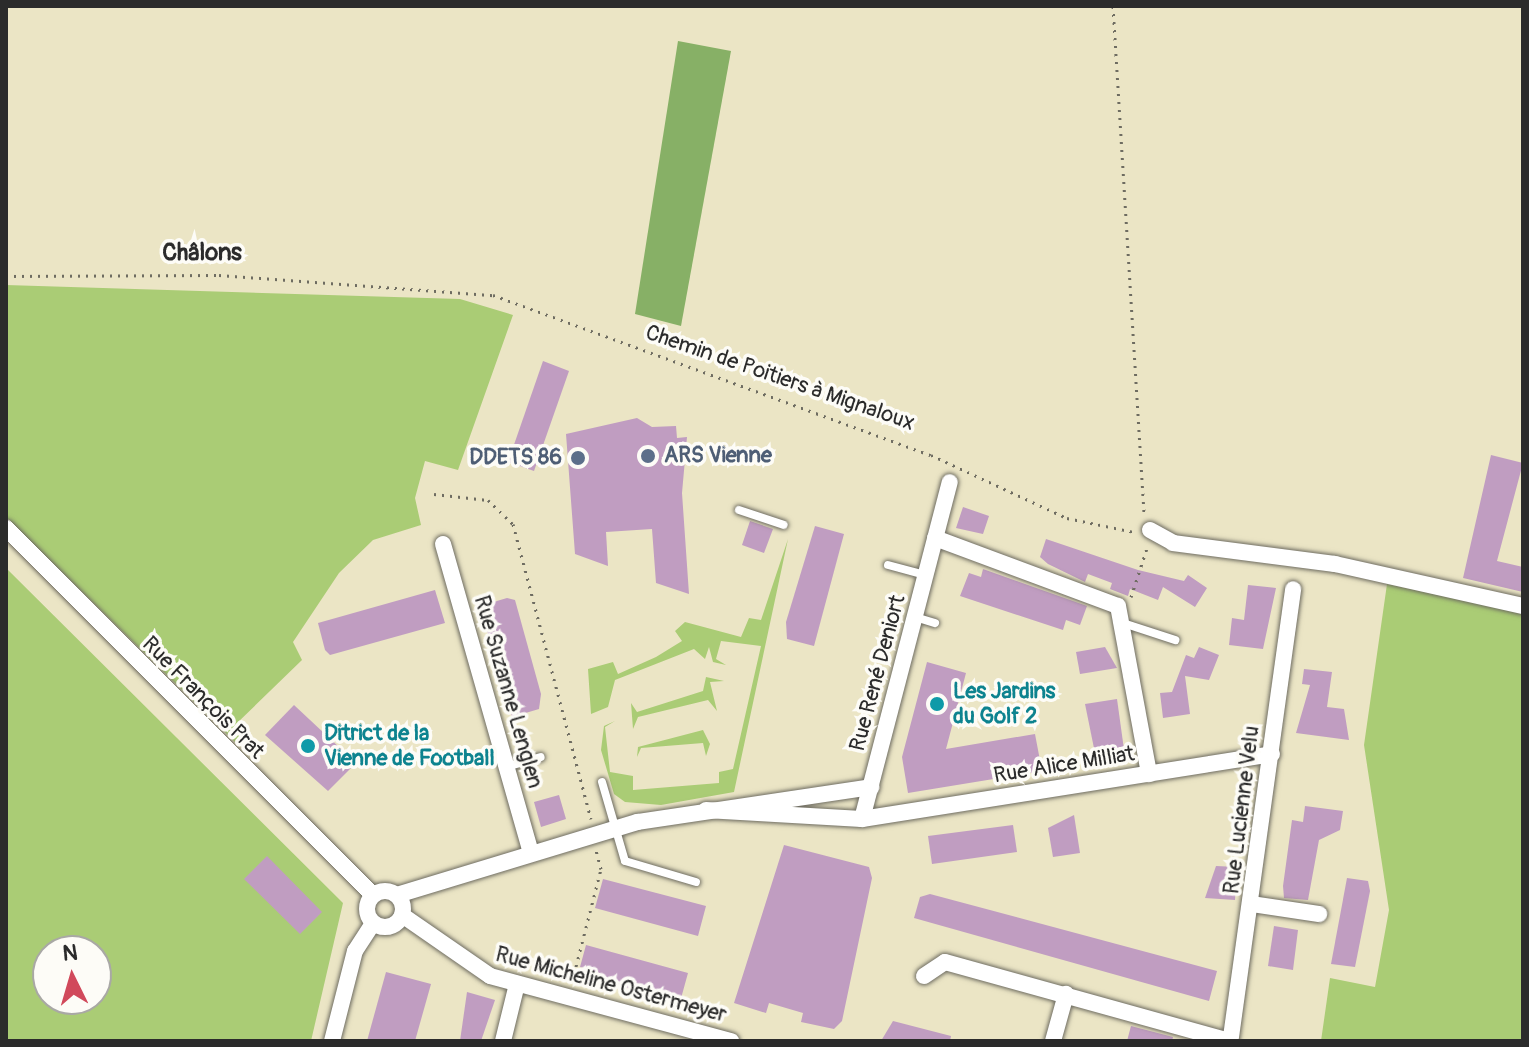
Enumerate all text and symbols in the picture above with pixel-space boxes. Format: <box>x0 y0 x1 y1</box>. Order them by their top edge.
district label: Châlons <box>162 239 242 267</box>
street label: Chemin de Poitiers à Mignaloux <box>642 319 918 437</box>
place label: ARS Vienne <box>664 443 772 469</box>
place label: DDETS 86 <box>469 445 562 471</box>
marker: ARS Vienne <box>639 447 657 465</box>
marker: DDETS 86 <box>569 449 587 467</box>
street label: Rue René Deniort <box>844 592 912 754</box>
street label: Rue Suzanne Lenglen <box>468 593 548 791</box>
street label: Rue François Prat <box>136 631 270 765</box>
place label: Les Jardins du Golf 2 <box>953 678 1055 730</box>
marker: Les Jardins du Golf 2 <box>928 695 946 713</box>
place label: Ditrict de la Vienne de Football <box>324 720 495 772</box>
street label: Rue Lucienne Velu <box>1219 724 1265 896</box>
marker: Ditrict de la Vienne de Football <box>299 737 317 755</box>
street label: Rue Alice Milliat <box>992 741 1136 789</box>
north arrow <box>32 935 112 1015</box>
text: N <box>61 938 79 968</box>
street label: Rue Micheline Ostermeyer <box>493 941 729 1029</box>

